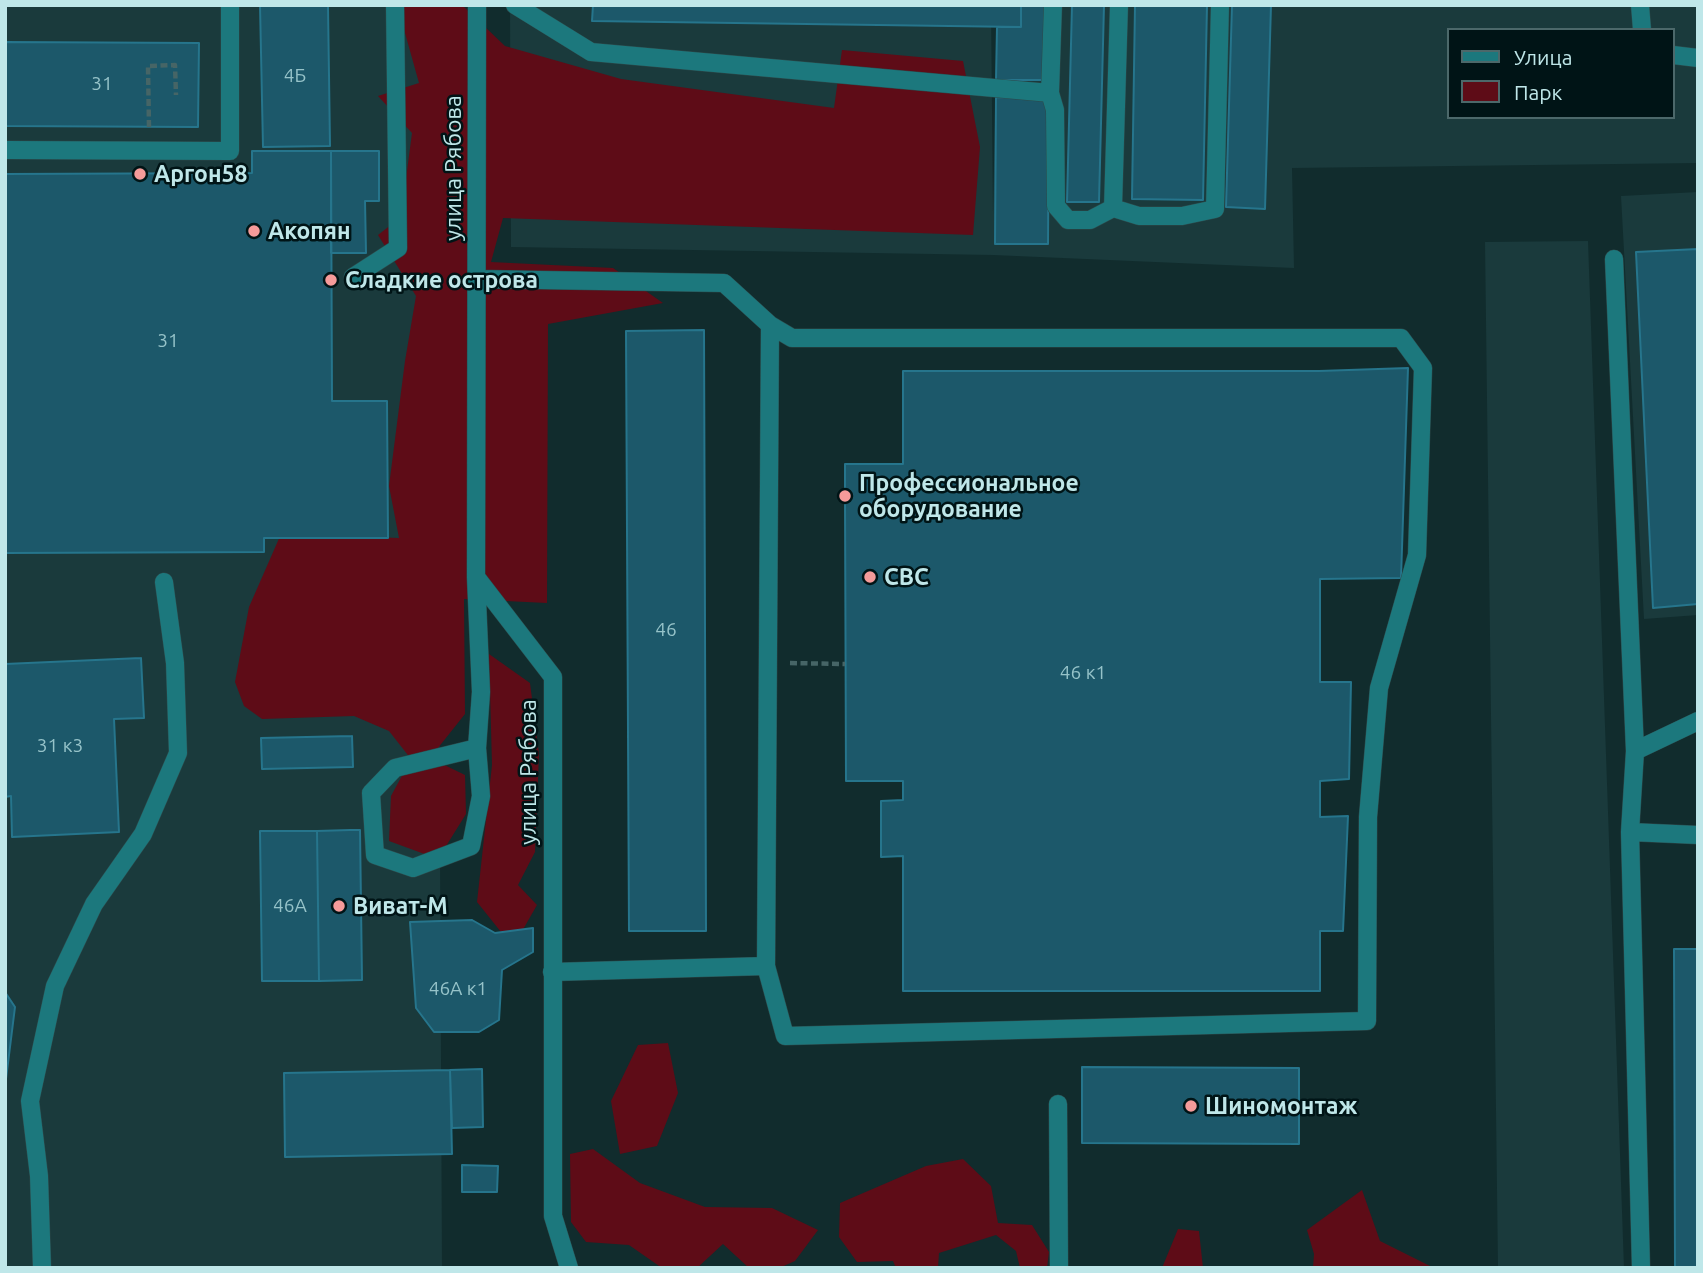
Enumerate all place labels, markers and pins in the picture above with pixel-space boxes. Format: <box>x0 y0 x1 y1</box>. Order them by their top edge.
place label: Аргон58 <box>154 160 247 188</box>
marker: Аргон58 <box>132 166 148 182</box>
place label: Акопян <box>268 217 351 245</box>
marker: Акопян <box>246 223 262 239</box>
place label: Сладкие острова <box>345 266 538 294</box>
marker: Сладкие острова <box>323 272 339 288</box>
place label: Профессиональное оборудование <box>859 469 1079 523</box>
marker: Профессиональное оборудование <box>837 488 853 504</box>
place label: СВС <box>884 563 929 591</box>
marker: СВС <box>862 569 878 585</box>
place label: Виват-М <box>353 892 448 920</box>
marker: Виват-М <box>331 898 347 914</box>
place label: Шиномонтаж <box>1205 1092 1357 1120</box>
marker: Шиномонтаж <box>1183 1098 1199 1114</box>

